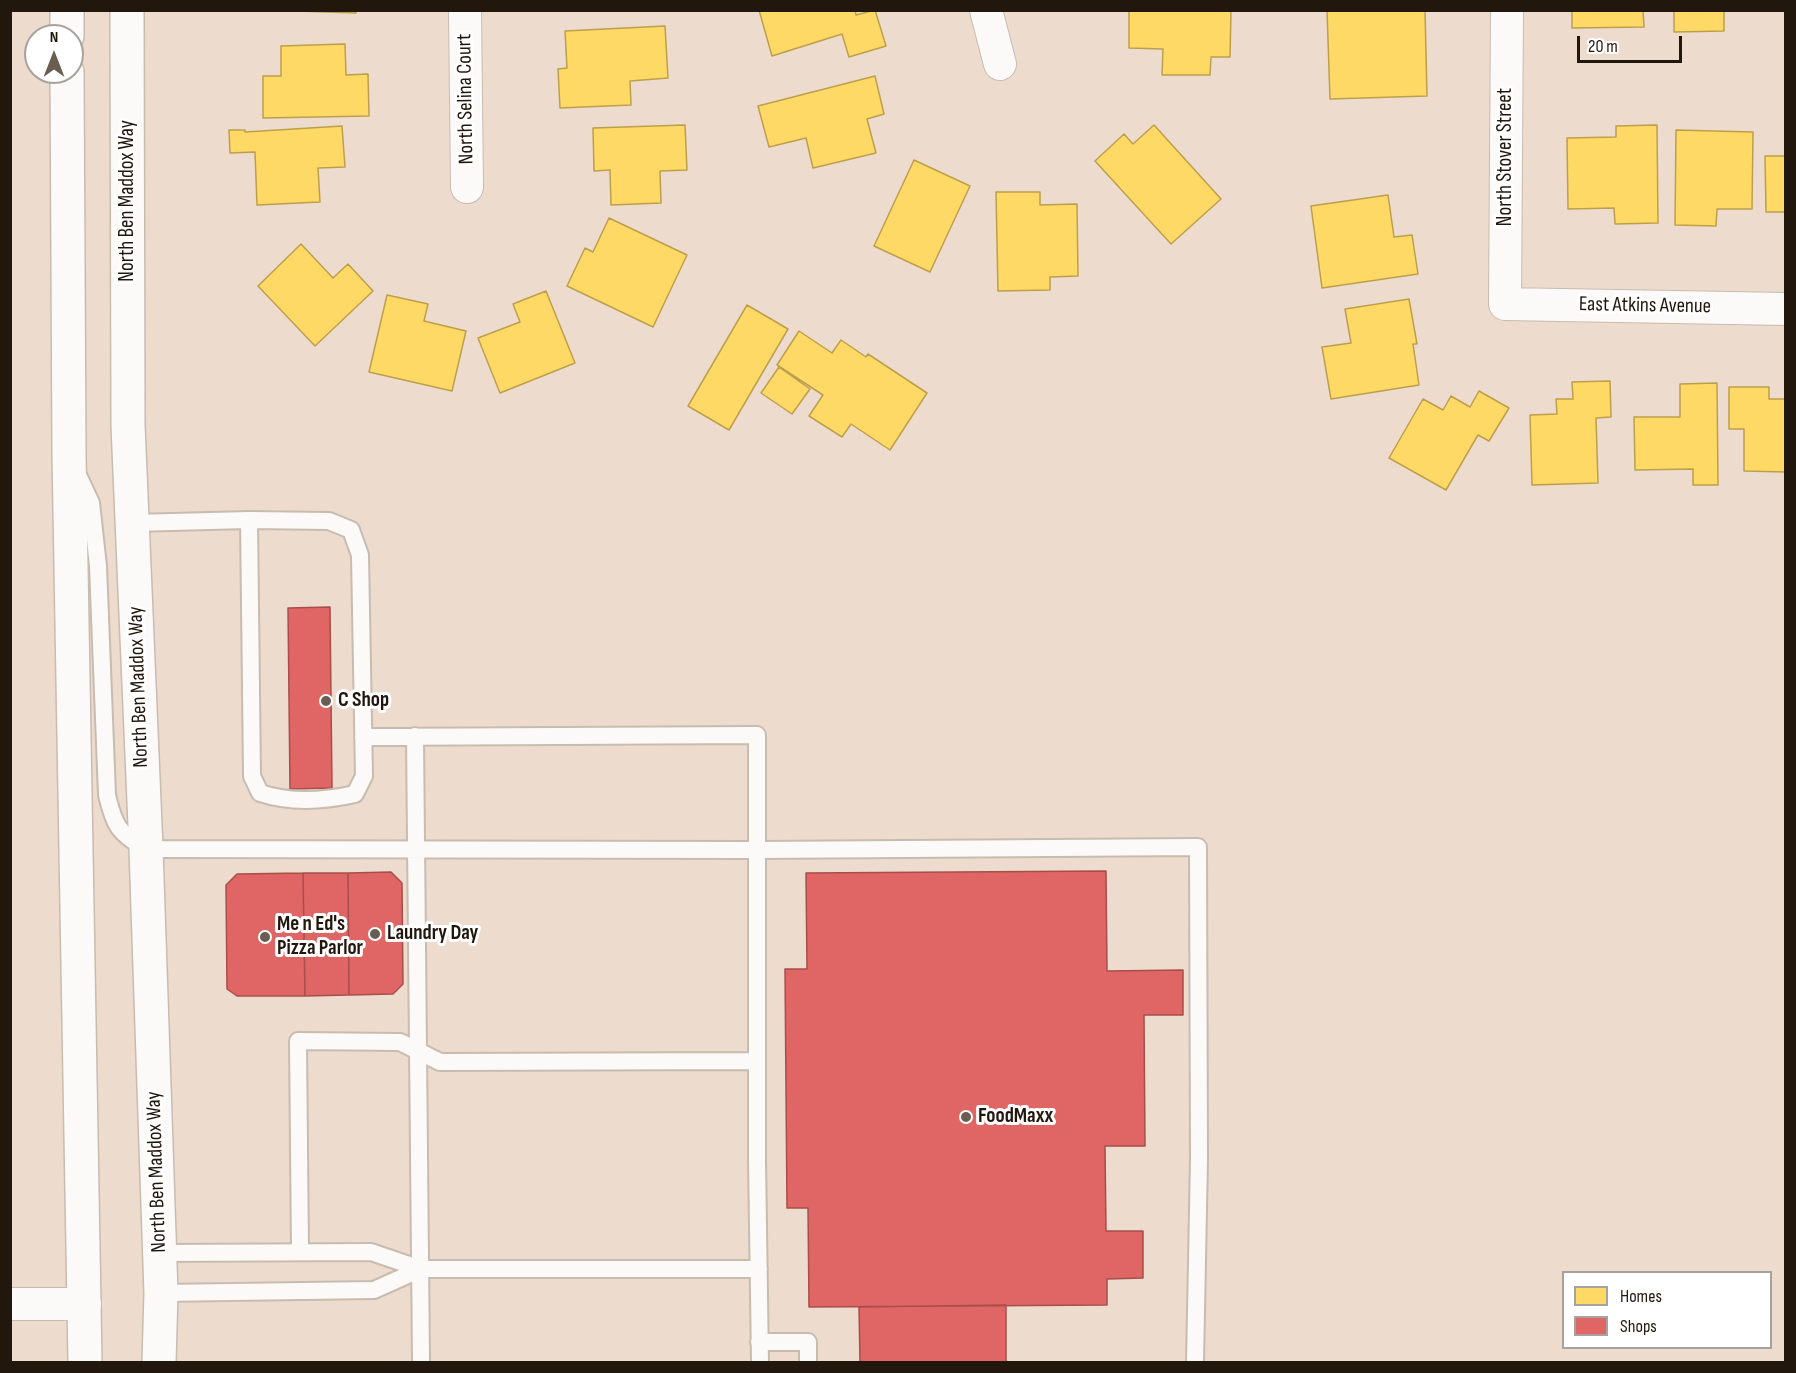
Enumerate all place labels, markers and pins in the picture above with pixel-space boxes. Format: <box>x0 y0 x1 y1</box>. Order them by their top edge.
place label: C Shop <box>338 688 389 714</box>
marker: C Shop <box>319 694 333 708</box>
place label: Me n Ed's Pizza Parlor <box>277 912 363 962</box>
place label: Laundry Day <box>387 921 478 947</box>
marker: Laundry Day <box>368 927 382 941</box>
marker: Me n Ed's Pizza Parlor <box>258 930 272 944</box>
place label: FoodMaxx <box>978 1104 1053 1130</box>
marker: FoodMaxx <box>959 1110 973 1124</box>

